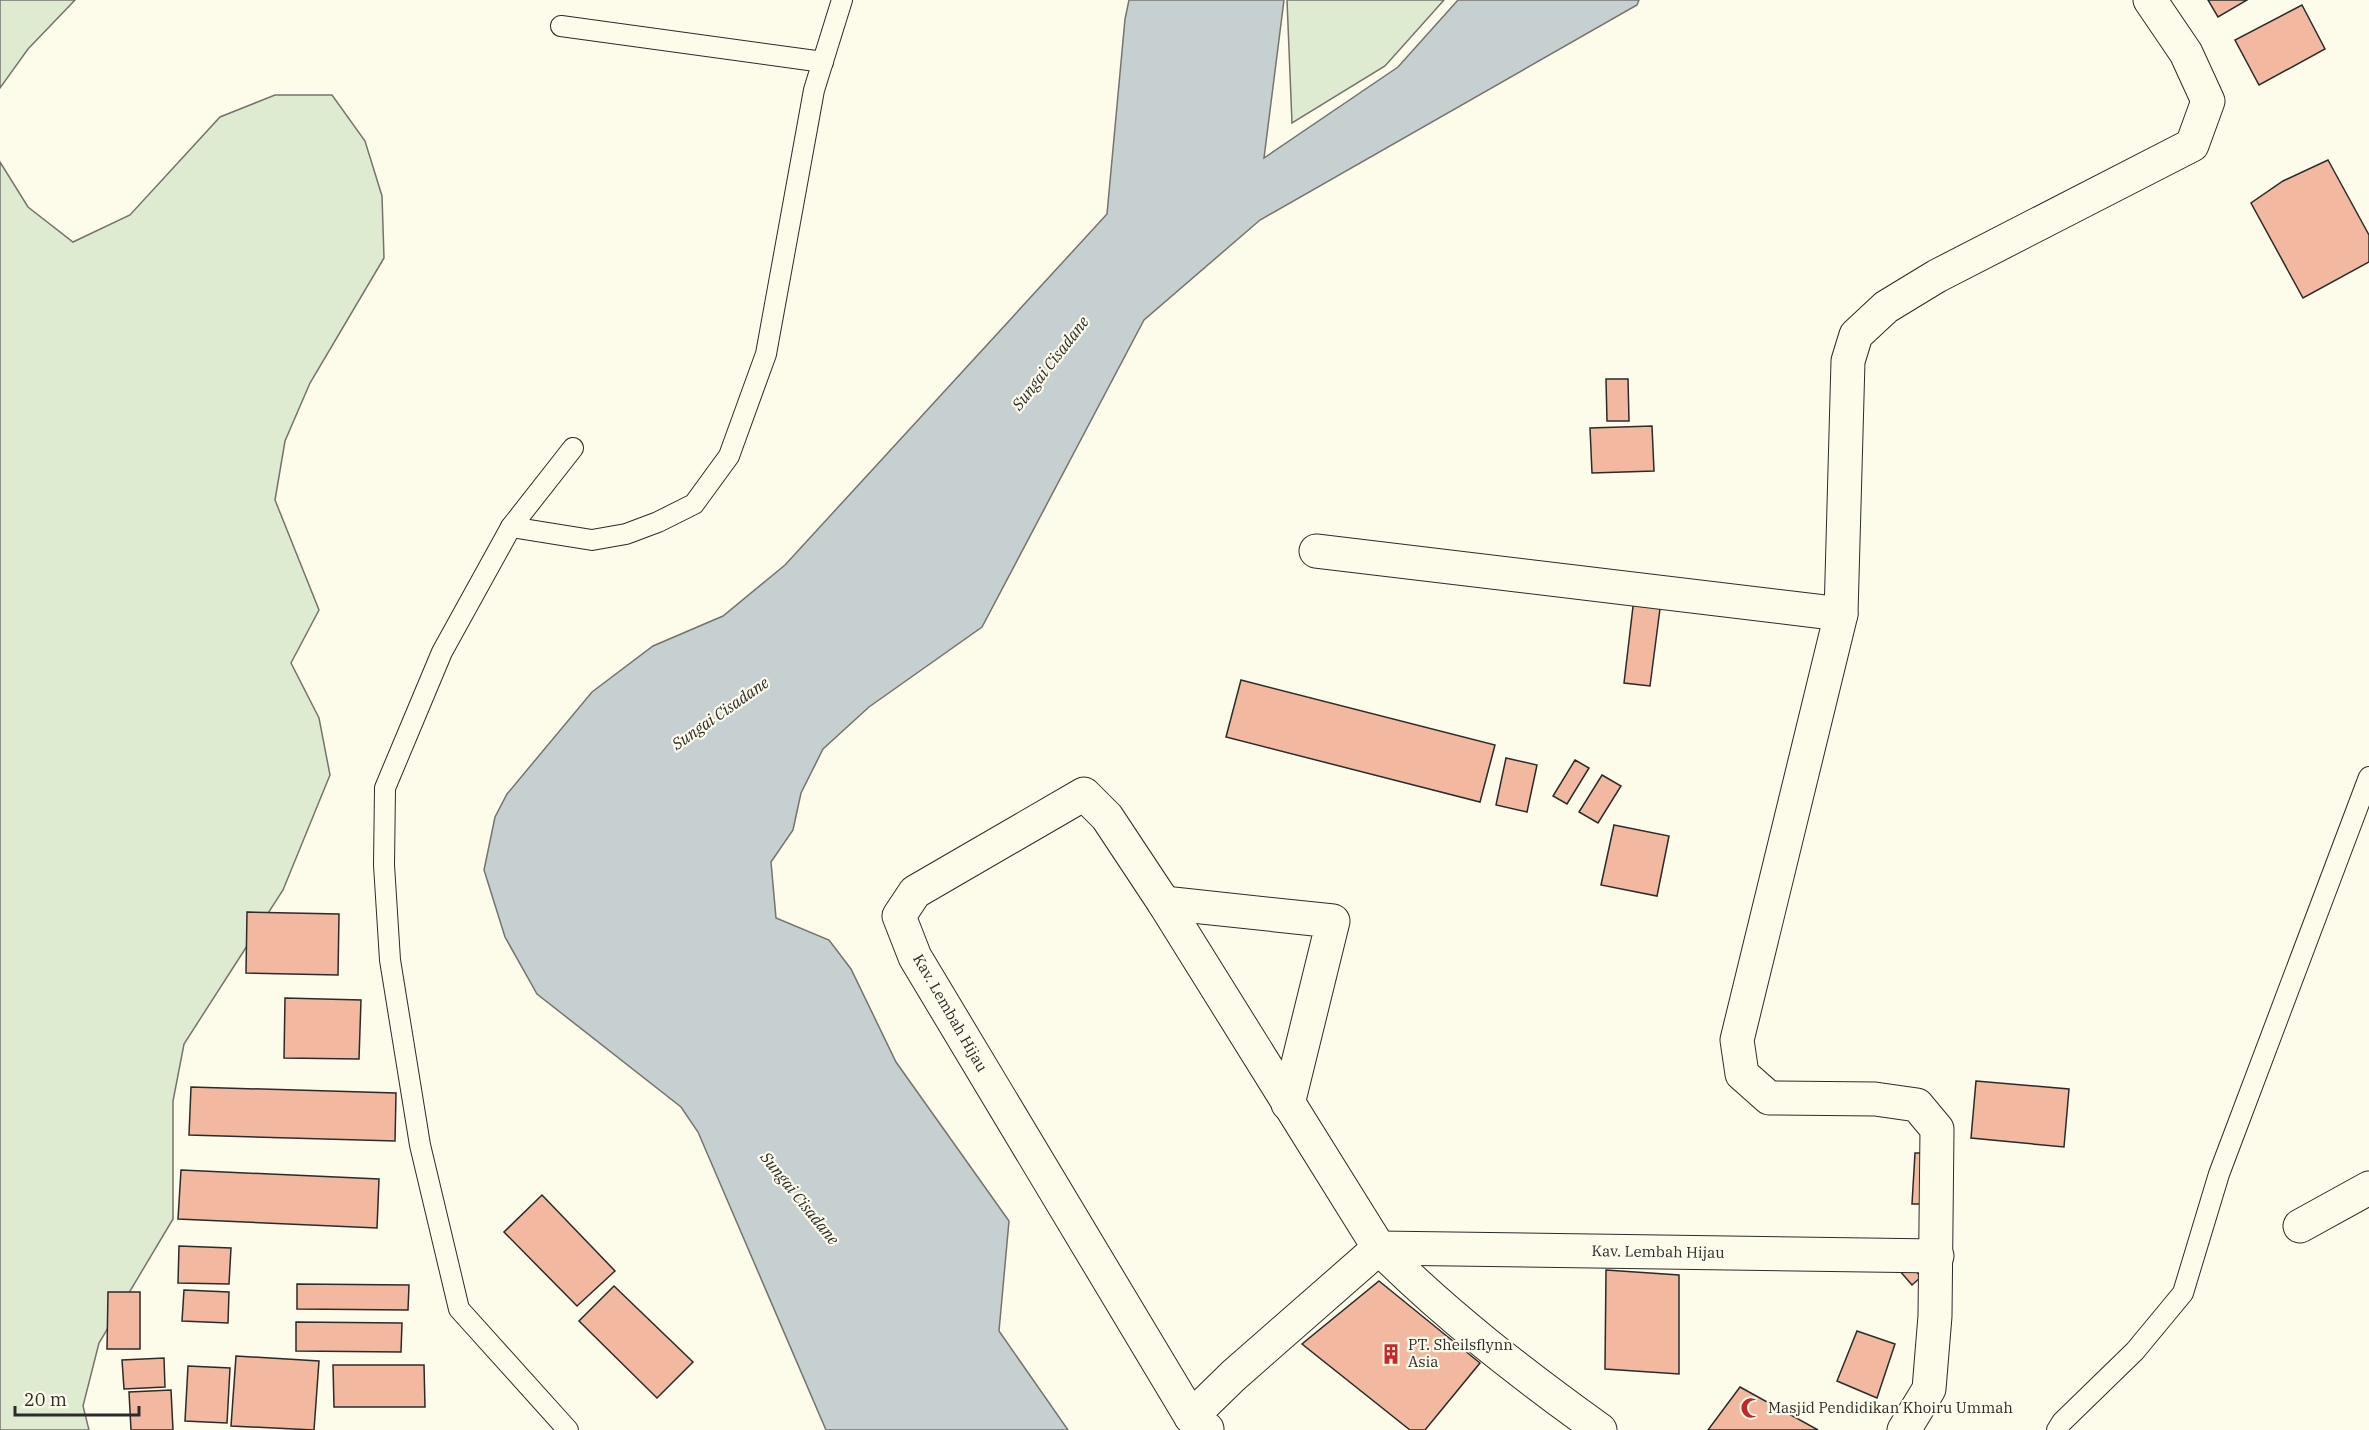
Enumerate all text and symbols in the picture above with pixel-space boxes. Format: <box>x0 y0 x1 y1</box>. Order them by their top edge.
water label: Sungai Cisadane <box>1006 312 1093 415</box>
water label: Sungai Cisadane <box>667 672 772 754</box>
street label: Kav. Lembah Hijau <box>909 950 992 1075</box>
water label: Sungai Cisadane <box>756 1147 844 1248</box>
street label: Kav. Lembah Hijau <box>1591 1241 1725 1262</box>
place label: PT. Sheilsflynn Asia <box>1408 1335 1513 1371</box>
building icon: PT. Sheilsflynn Asia <box>1379 1342 1403 1366</box>
scale bar <box>15 1379 140 1417</box>
text: 20 m <box>24 1388 67 1411</box>
mosque icon: Masjid Pendidikan Khoiru Ummah <box>1739 1396 1763 1420</box>
place label: Masjid Pendidikan Khoiru Ummah <box>1768 1398 2013 1417</box>

